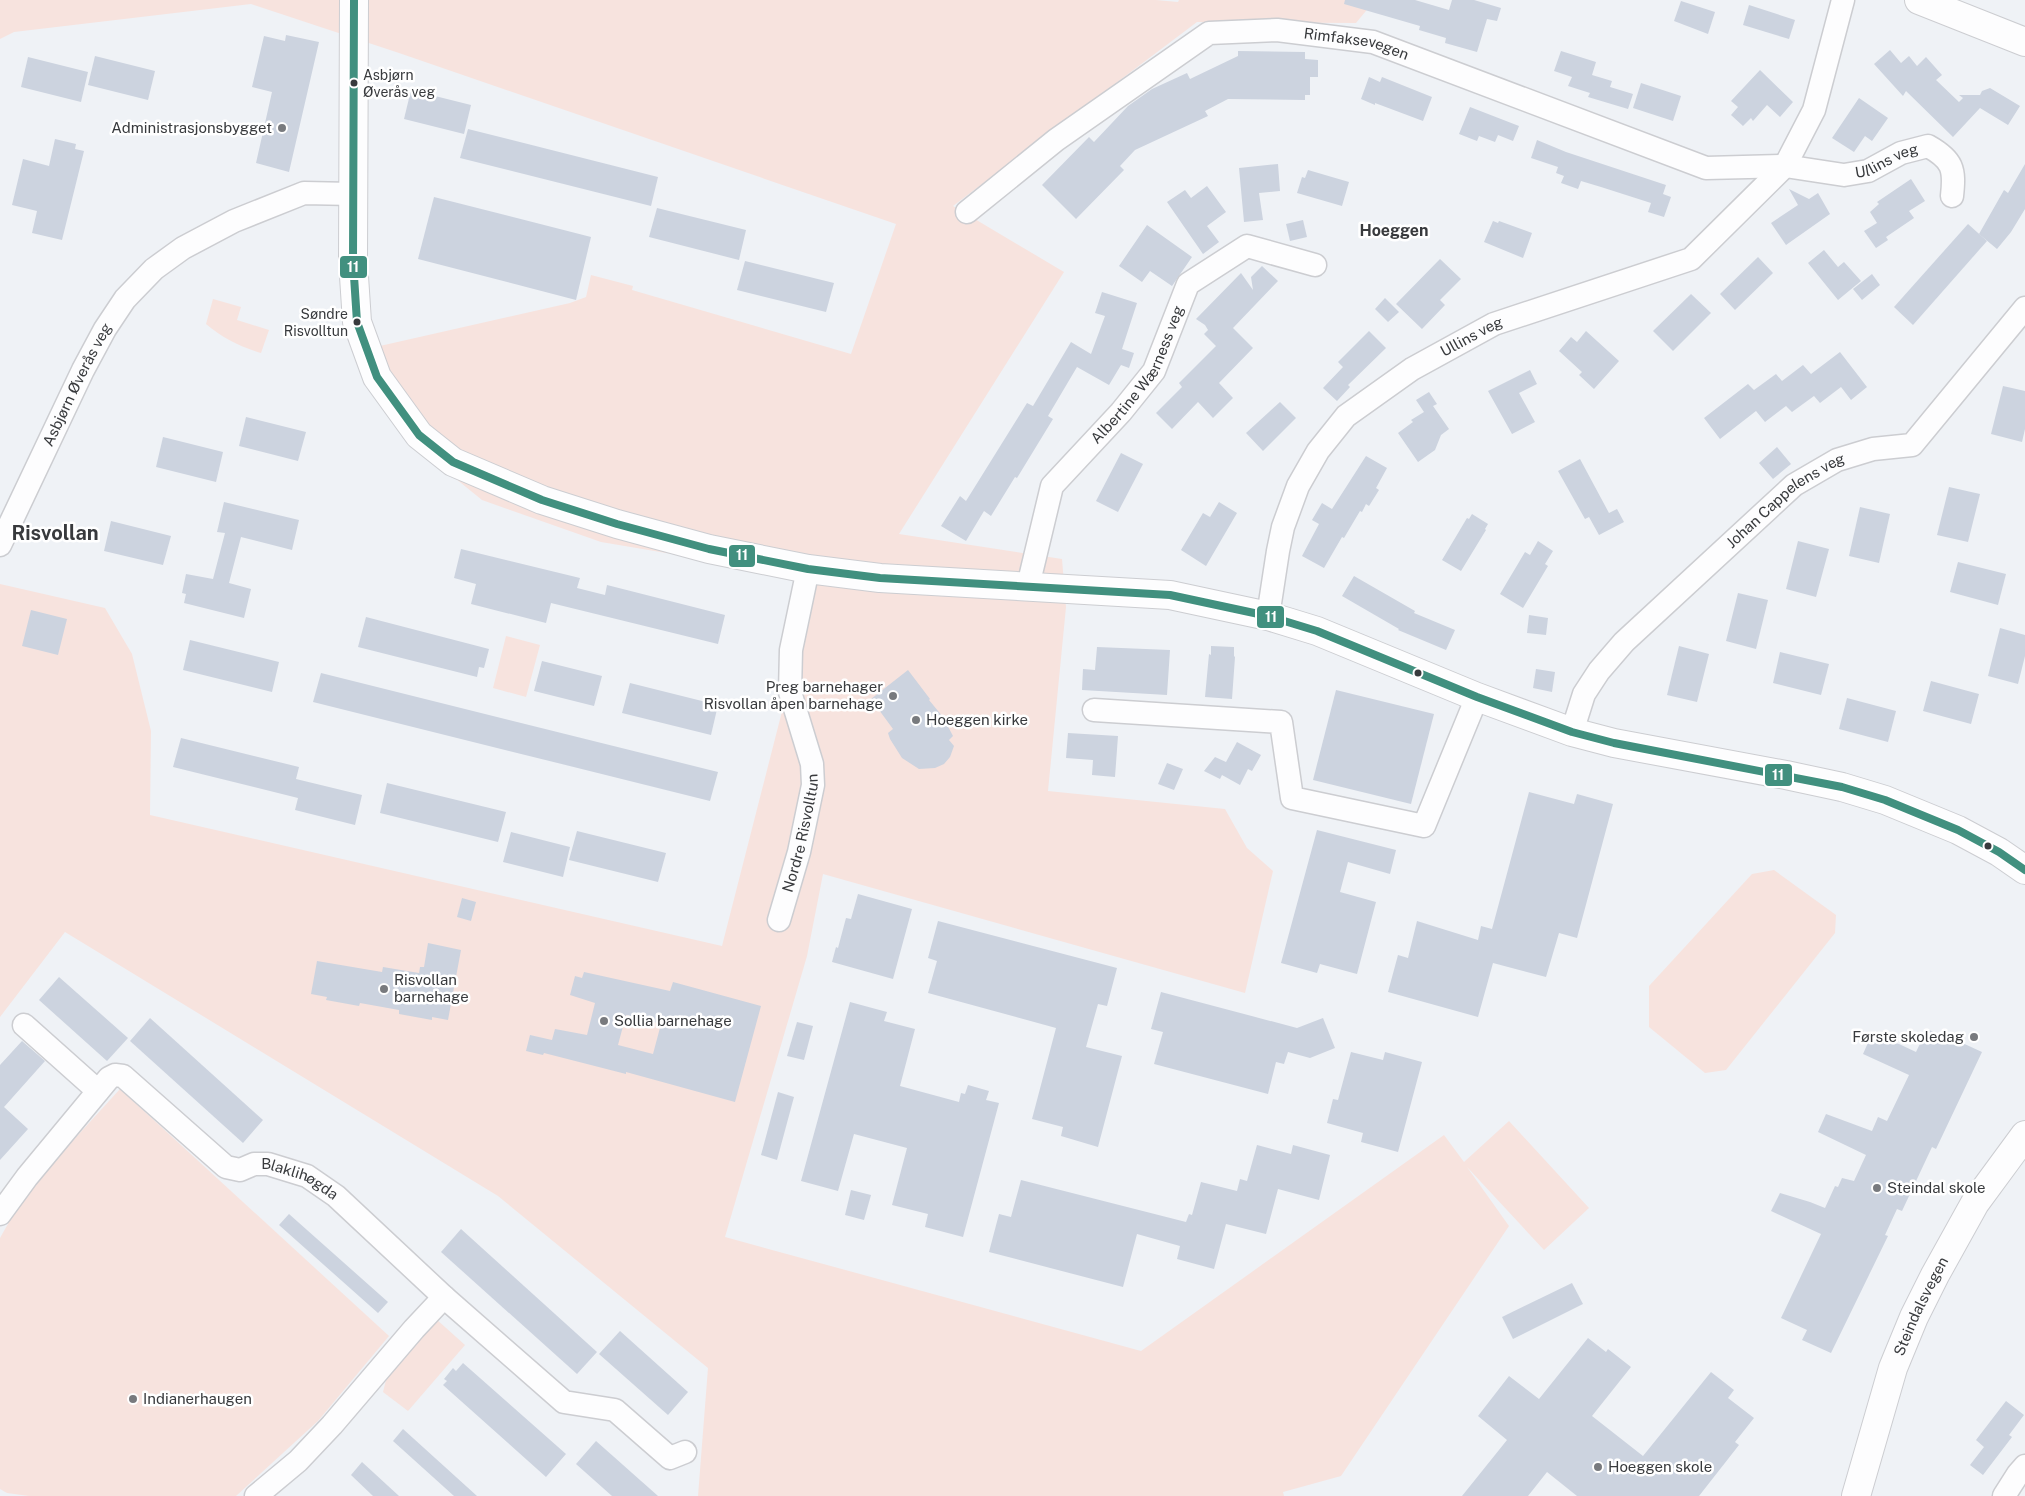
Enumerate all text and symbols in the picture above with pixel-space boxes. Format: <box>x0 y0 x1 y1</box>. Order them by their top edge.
street label: Rimfaksevegen <box>1303 24 1411 63</box>
place label: Asbjørn Øverås veg <box>363 67 435 100</box>
marker: Asbjørn Øverås veg <box>349 78 359 88</box>
place label: Administrasjonsbygget <box>111 119 272 136</box>
marker: Administrasjonsbygget <box>276 122 288 134</box>
street label: Ullins veg <box>1854 140 1920 181</box>
district label: Hoeggen <box>1360 221 1428 240</box>
line badge: 11 <box>339 255 368 279</box>
text: 11 <box>347 259 359 275</box>
street label: Albertine Wærness veg <box>1087 303 1187 447</box>
place label: Søndre Risvolltun <box>284 306 348 339</box>
street label: Ullins veg <box>1437 313 1504 360</box>
marker: Søndre Risvolltun <box>352 317 362 327</box>
street label: Asbjørn Øverås veg <box>39 320 115 449</box>
street label: Johan Cappelens veg <box>1722 449 1846 551</box>
district label: Risvollan <box>11 521 99 545</box>
line badge: 11 <box>728 544 756 568</box>
text: 11 <box>736 547 748 563</box>
line badge: 11 <box>1256 605 1285 629</box>
text: 11 <box>1265 609 1277 625</box>
unlabelled marker <box>1413 668 1423 678</box>
place label: Preg barnehager Risvollan åpen barnehage <box>704 678 883 712</box>
marker: Preg barnehager Risvollan åpen barnehage <box>887 690 899 702</box>
place label: Hoeggen kirke <box>926 711 1028 728</box>
marker: Hoeggen kirke <box>910 714 922 726</box>
line badge: 11 <box>1764 763 1793 787</box>
text: 11 <box>1772 767 1784 783</box>
street label: Nordre Risvolltun <box>779 773 821 894</box>
unlabelled marker <box>1983 841 1993 851</box>
place label: Risvollan barnehage <box>394 971 469 1005</box>
marker: Risvollan barnehage <box>378 983 390 995</box>
place label: Sollia barnehage <box>614 1012 732 1029</box>
marker: Sollia barnehage <box>598 1015 610 1027</box>
place label: Første skoledag <box>1852 1028 1964 1045</box>
marker: Første skoledag <box>1968 1031 1980 1043</box>
street label: Blaklihøgda <box>261 1155 342 1203</box>
place label: Steindal skole <box>1887 1179 1986 1196</box>
marker: Steindal skole <box>1871 1182 1883 1194</box>
street label: Steindalsvegen <box>1890 1254 1951 1358</box>
place label: Indianerhaugen <box>143 1390 252 1407</box>
marker: Indianerhaugen <box>127 1393 139 1405</box>
place label: Hoeggen skole <box>1608 1458 1712 1475</box>
marker: Hoeggen skole <box>1592 1461 1604 1473</box>

